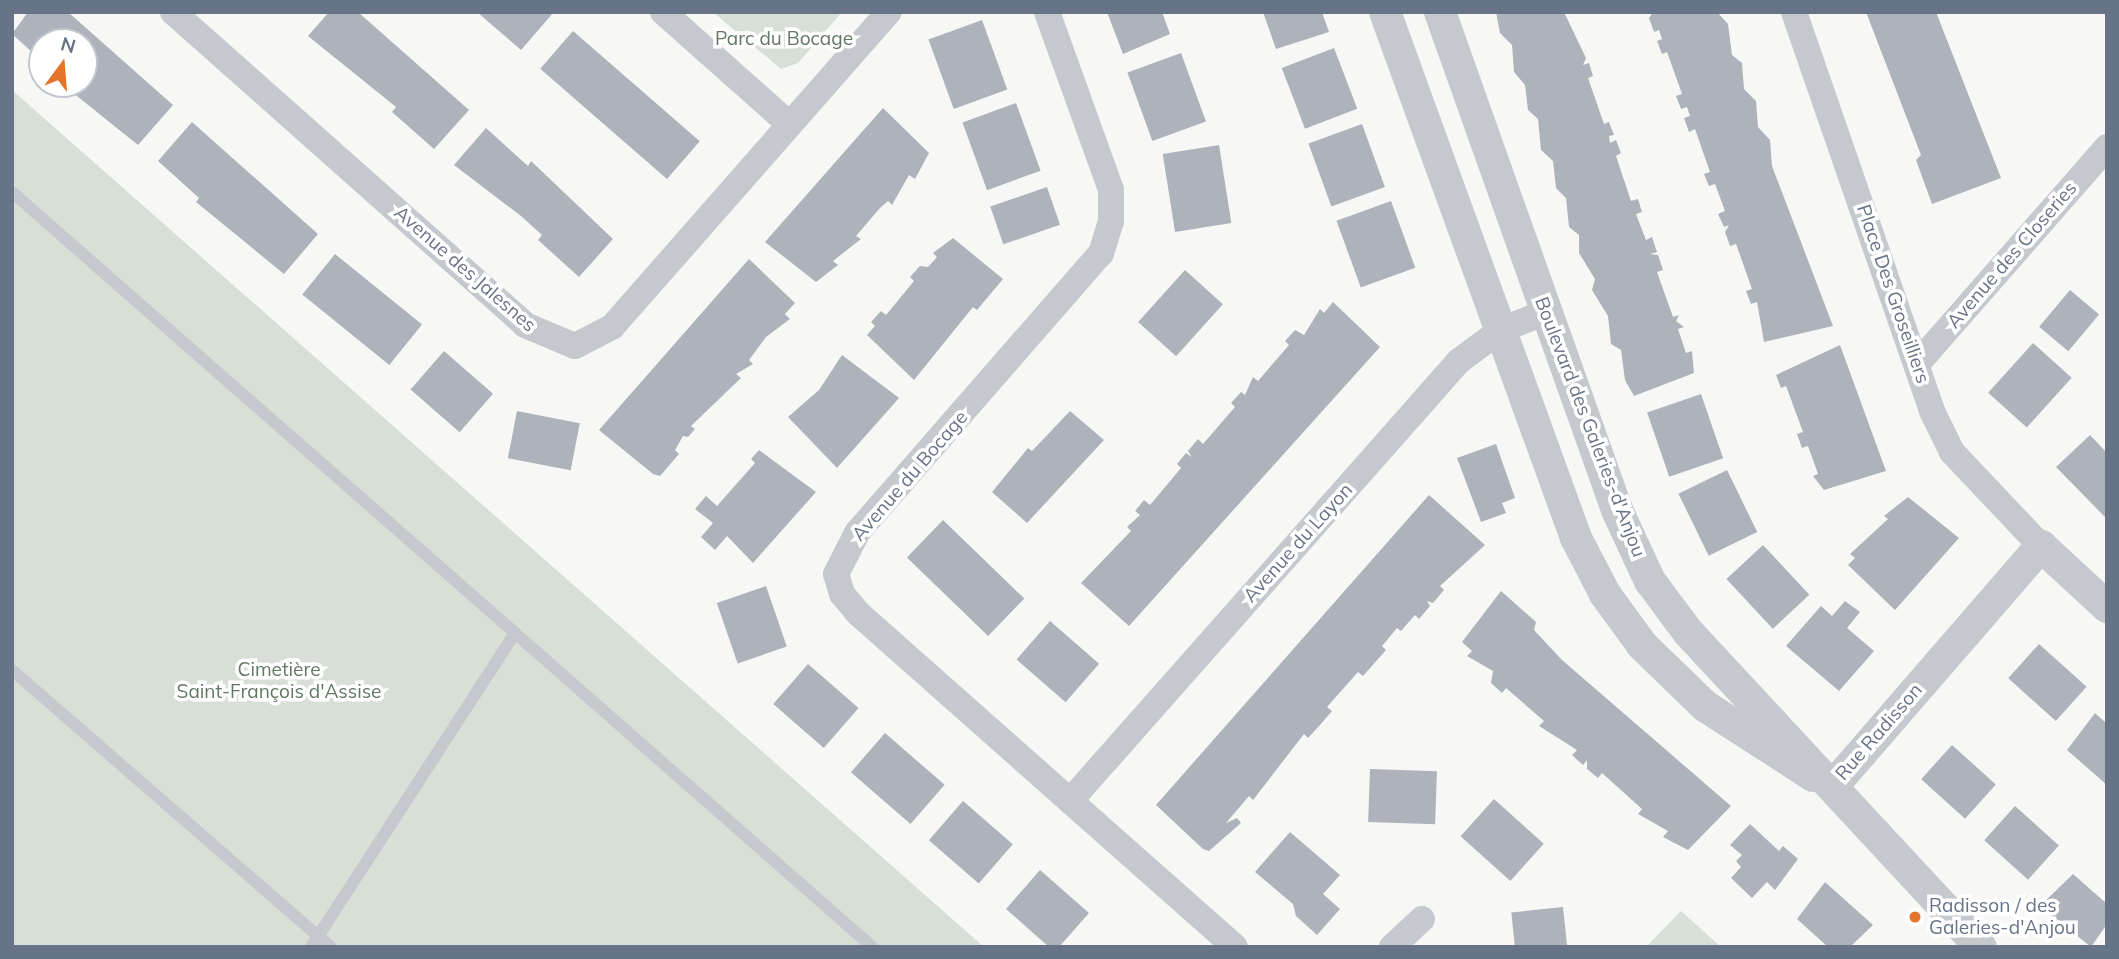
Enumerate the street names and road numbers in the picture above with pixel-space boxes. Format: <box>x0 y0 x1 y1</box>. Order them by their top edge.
street label: Avenue des Closeries <box>1942 177 2082 333</box>
street label: Avenue des Jalesnes <box>390 201 540 337</box>
street label: Place Des Groseilliers <box>1852 202 1934 386</box>
street label: Boulevard des Galeries-d'Anjou <box>1530 294 1650 560</box>
street label: Avenue du Bocage <box>847 406 973 546</box>
street label: Avenue du Layon <box>1239 479 1357 607</box>
street label: Rue Radisson <box>1831 679 1927 785</box>

